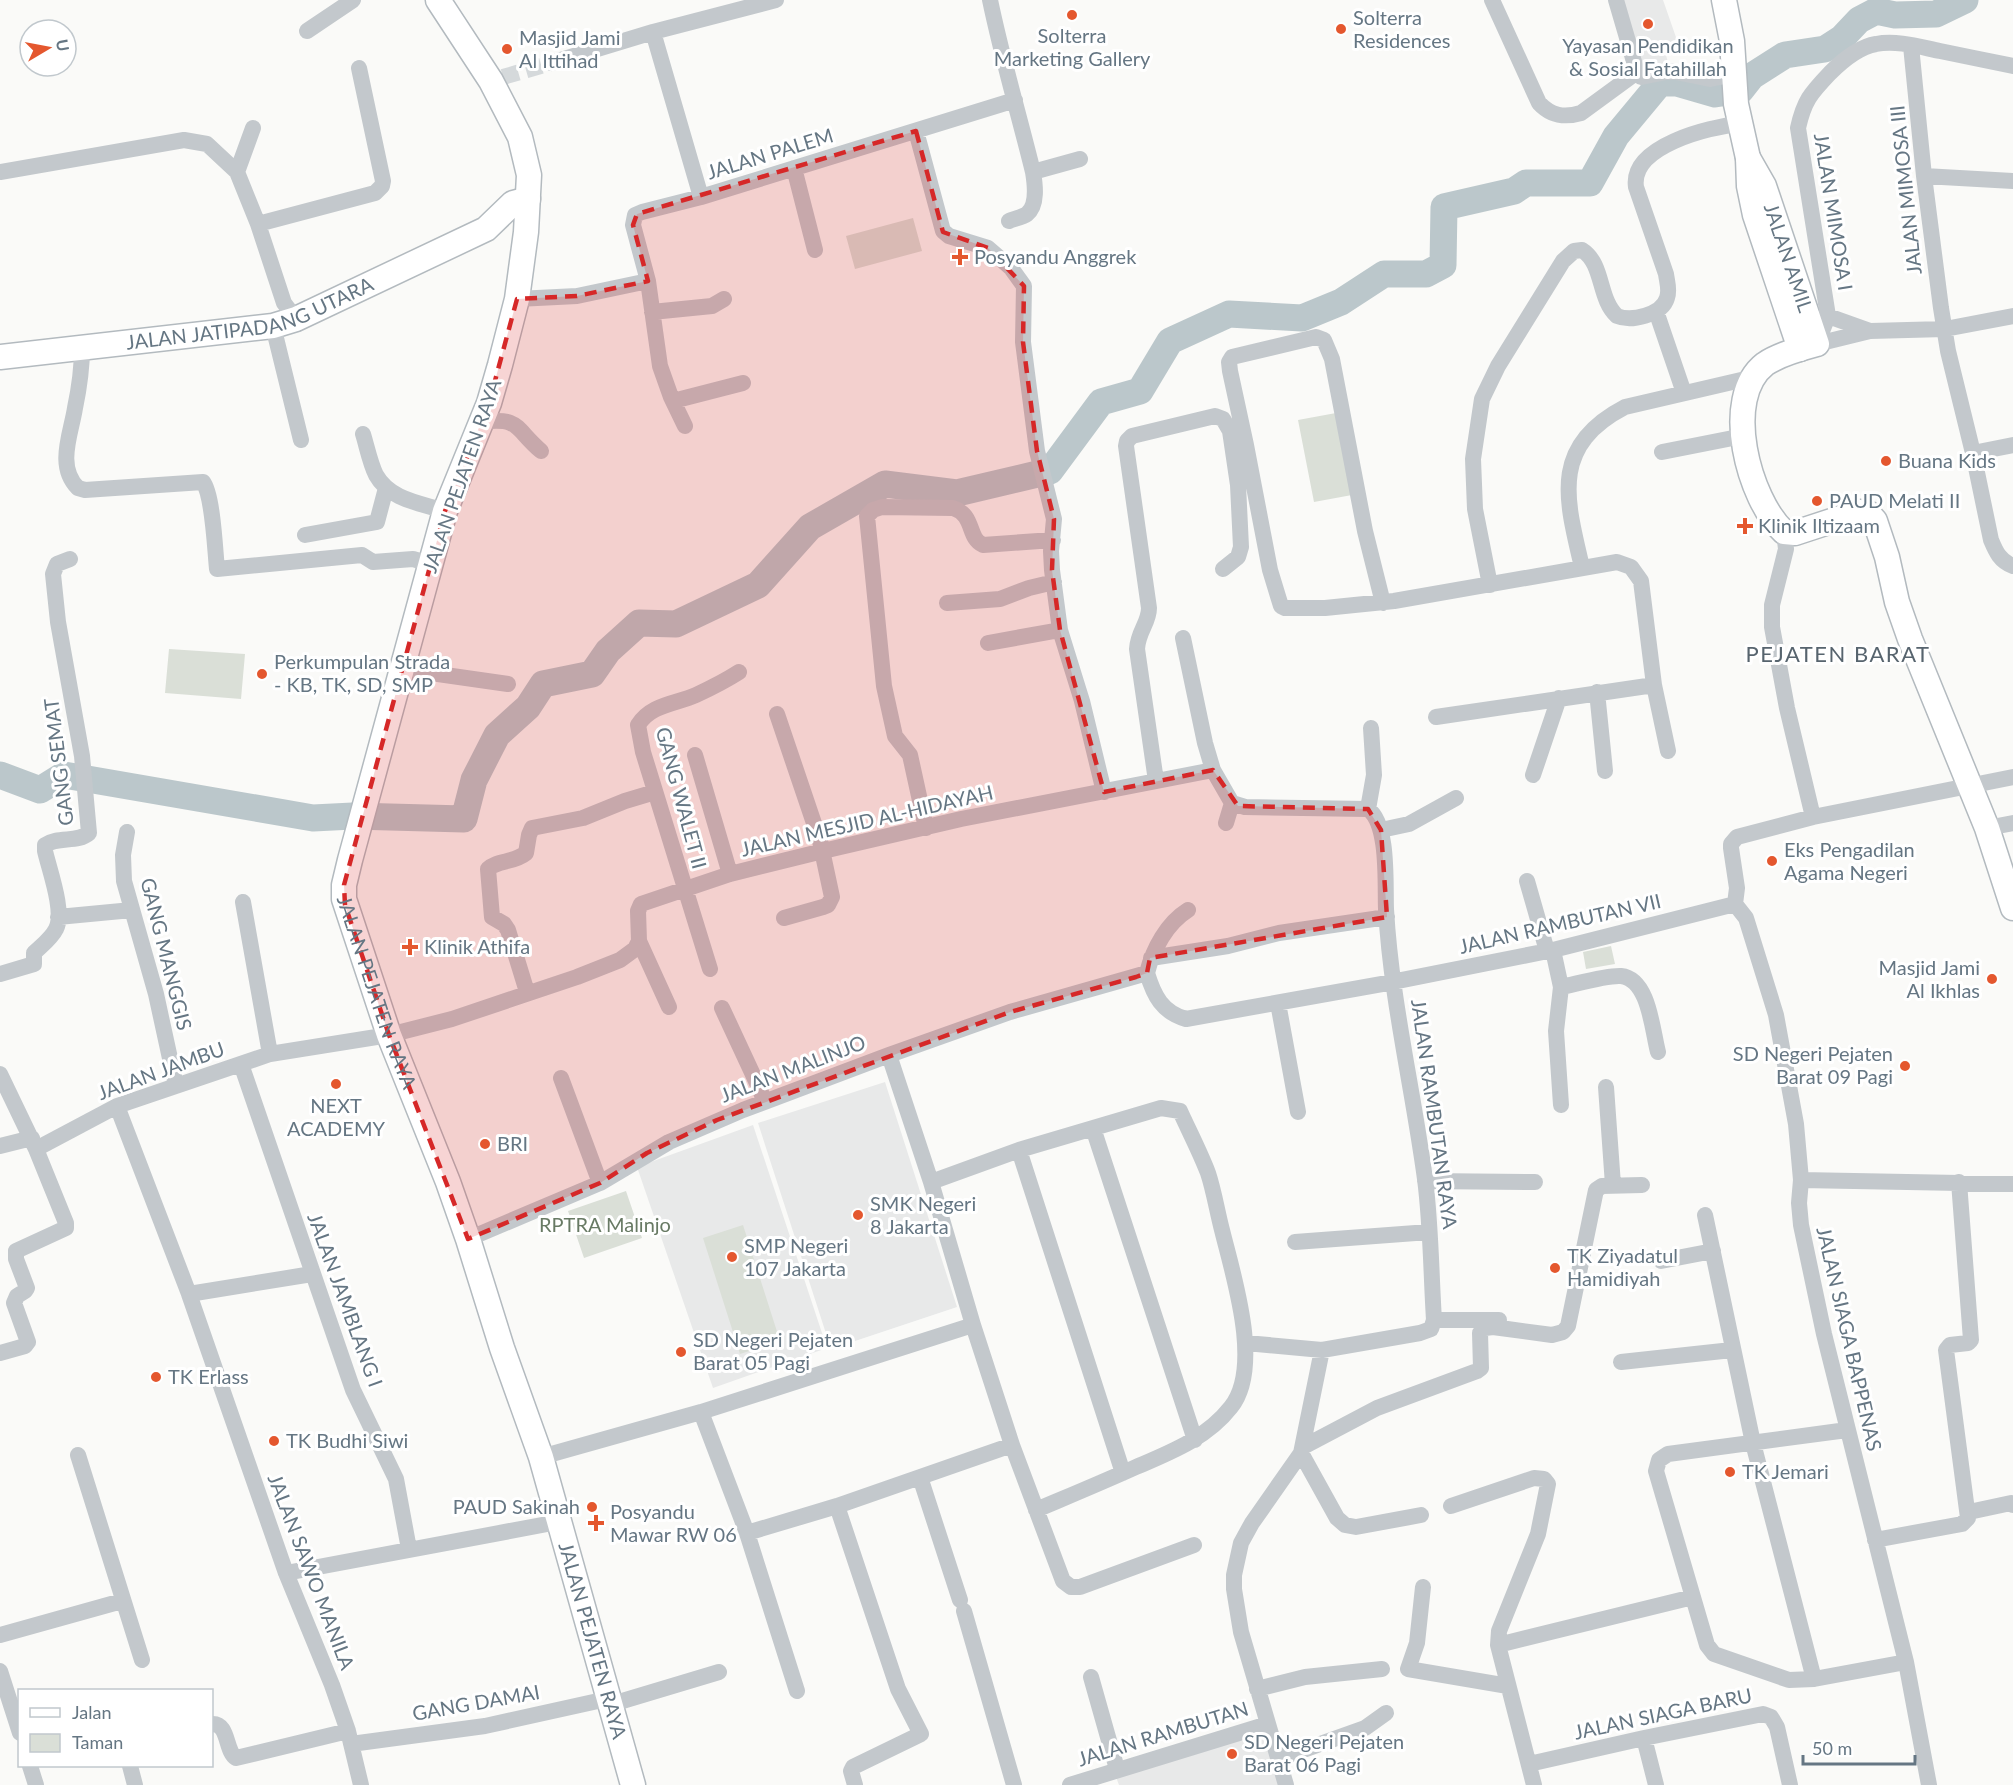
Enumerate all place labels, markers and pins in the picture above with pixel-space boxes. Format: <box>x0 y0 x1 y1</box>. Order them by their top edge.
place label: Solterra Residences <box>1353 5 1450 52</box>
marker: Solterra Marketing Gallery <box>1065 8 1079 22</box>
marker: Yayasan Pendidikan & Sosial Fatahillah <box>1641 17 1655 31</box>
marker: Solterra Residences <box>1334 22 1348 36</box>
place label: Solterra Marketing Gallery <box>994 23 1151 70</box>
place label: Masjid Jami Al Ittihad <box>519 25 620 72</box>
place label: Yayasan Pendidikan & Sosial Fatahillah <box>1562 33 1734 80</box>
marker: Masjid Jami Al Ittihad <box>500 42 514 56</box>
place label: Posyandu Anggrek <box>974 244 1137 268</box>
marker: Posyandu Anggrek <box>951 248 969 266</box>
place label: Buana Kids <box>1898 448 1996 472</box>
marker: Buana Kids <box>1879 454 1893 468</box>
place label: PAUD Melati II <box>1829 488 1960 512</box>
marker: PAUD Melati II <box>1810 494 1824 508</box>
place label: Klinik Iltizaam <box>1758 513 1880 537</box>
marker: Klinik Iltizaam <box>1736 517 1754 535</box>
place label: Perkumpulan Strada - KB, TK, SD, SMP <box>274 649 450 696</box>
marker: Perkumpulan Strada - KB, TK, SD, SMP <box>255 667 269 681</box>
place label: Eks Pengadilan Agama Negeri <box>1784 837 1915 884</box>
marker: Eks Pengadilan Agama Negeri <box>1765 854 1779 868</box>
place label: Klinik Athifa <box>424 934 530 958</box>
marker: Klinik Athifa <box>401 938 419 956</box>
place label: Masjid Jami Al Ikhlas <box>1879 955 1980 1002</box>
marker: Masjid Jami Al Ikhlas <box>1985 972 1999 986</box>
place label: SD Negeri Pejaten Barat 09 Pagi <box>1733 1041 1893 1088</box>
marker: SD Negeri Pejaten Barat 09 Pagi <box>1898 1059 1912 1073</box>
marker: NEXT ACADEMY <box>329 1077 343 1091</box>
place label: NEXT ACADEMY <box>287 1093 385 1140</box>
place label: BRI <box>497 1131 528 1155</box>
marker: BRI <box>478 1137 492 1151</box>
place label: SMK Negeri 8 Jakarta <box>870 1191 976 1238</box>
marker: SMK Negeri 8 Jakarta <box>851 1208 865 1222</box>
place label: SMP Negeri 107 Jakarta <box>744 1233 848 1280</box>
place label: TK Ziyadatul Hamidiyah <box>1567 1243 1678 1290</box>
marker: SMP Negeri 107 Jakarta <box>725 1250 739 1264</box>
marker: TK Ziyadatul Hamidiyah <box>1548 1261 1562 1275</box>
place label: SD Negeri Pejaten Barat 05 Pagi <box>693 1327 853 1374</box>
marker: SD Negeri Pejaten Barat 05 Pagi <box>674 1345 688 1359</box>
place label: TK Erlass <box>168 1364 249 1388</box>
marker: TK Erlass <box>149 1370 163 1384</box>
place label: TK Budhi Siwi <box>286 1428 408 1452</box>
marker: TK Budhi Siwi <box>267 1434 281 1448</box>
place label: TK Jemari <box>1742 1459 1829 1483</box>
marker: TK Jemari <box>1723 1465 1737 1479</box>
place label: PAUD Sakinah <box>453 1494 580 1518</box>
place label: Posyandu Mawar RW 06 <box>610 1499 737 1546</box>
marker: PAUD Sakinah <box>585 1500 599 1514</box>
marker: Posyandu Mawar RW 06 <box>587 1514 605 1532</box>
place label: SD Negeri Pejaten Barat 06 Pagi <box>1244 1729 1404 1776</box>
marker: SD Negeri Pejaten Barat 06 Pagi <box>1225 1747 1239 1761</box>

